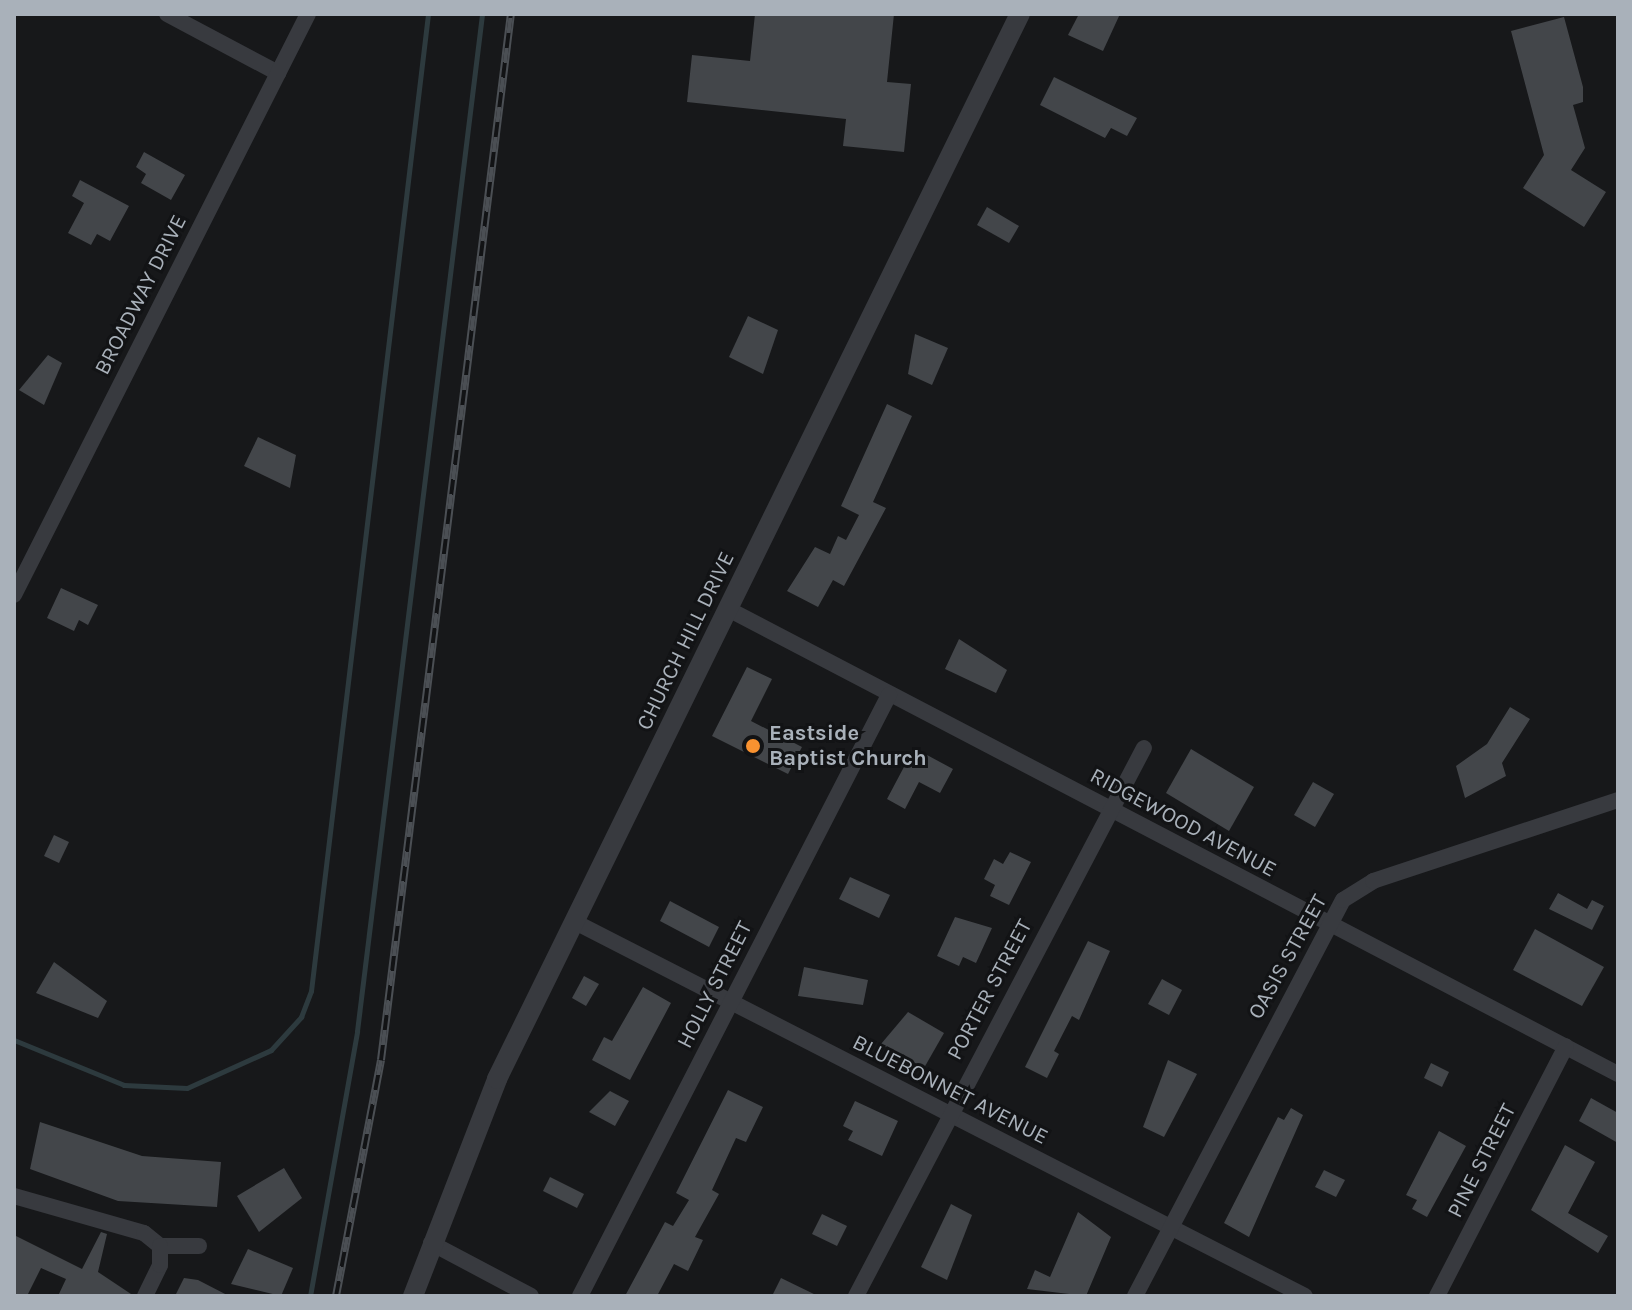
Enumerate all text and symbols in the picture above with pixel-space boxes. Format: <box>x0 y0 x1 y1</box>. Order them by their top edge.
street label: BROADWAY DRIVE <box>89 211 193 379</box>
street label: CHURCH HILL DRIVE <box>631 548 741 734</box>
place label: Eastside Baptist Church <box>769 720 927 772</box>
marker: Eastside Baptist Church <box>744 737 762 755</box>
street label: RIDGEWOOD AVENUE <box>1085 763 1281 883</box>
street label: OASIS STREET <box>1243 890 1333 1024</box>
street label: PORTER STREET <box>942 915 1038 1065</box>
street label: HOLLY STREET <box>672 917 758 1053</box>
street label: BLUEBONNET AVENUE <box>848 1029 1052 1151</box>
street label: PINE STREET <box>1442 1100 1522 1222</box>

